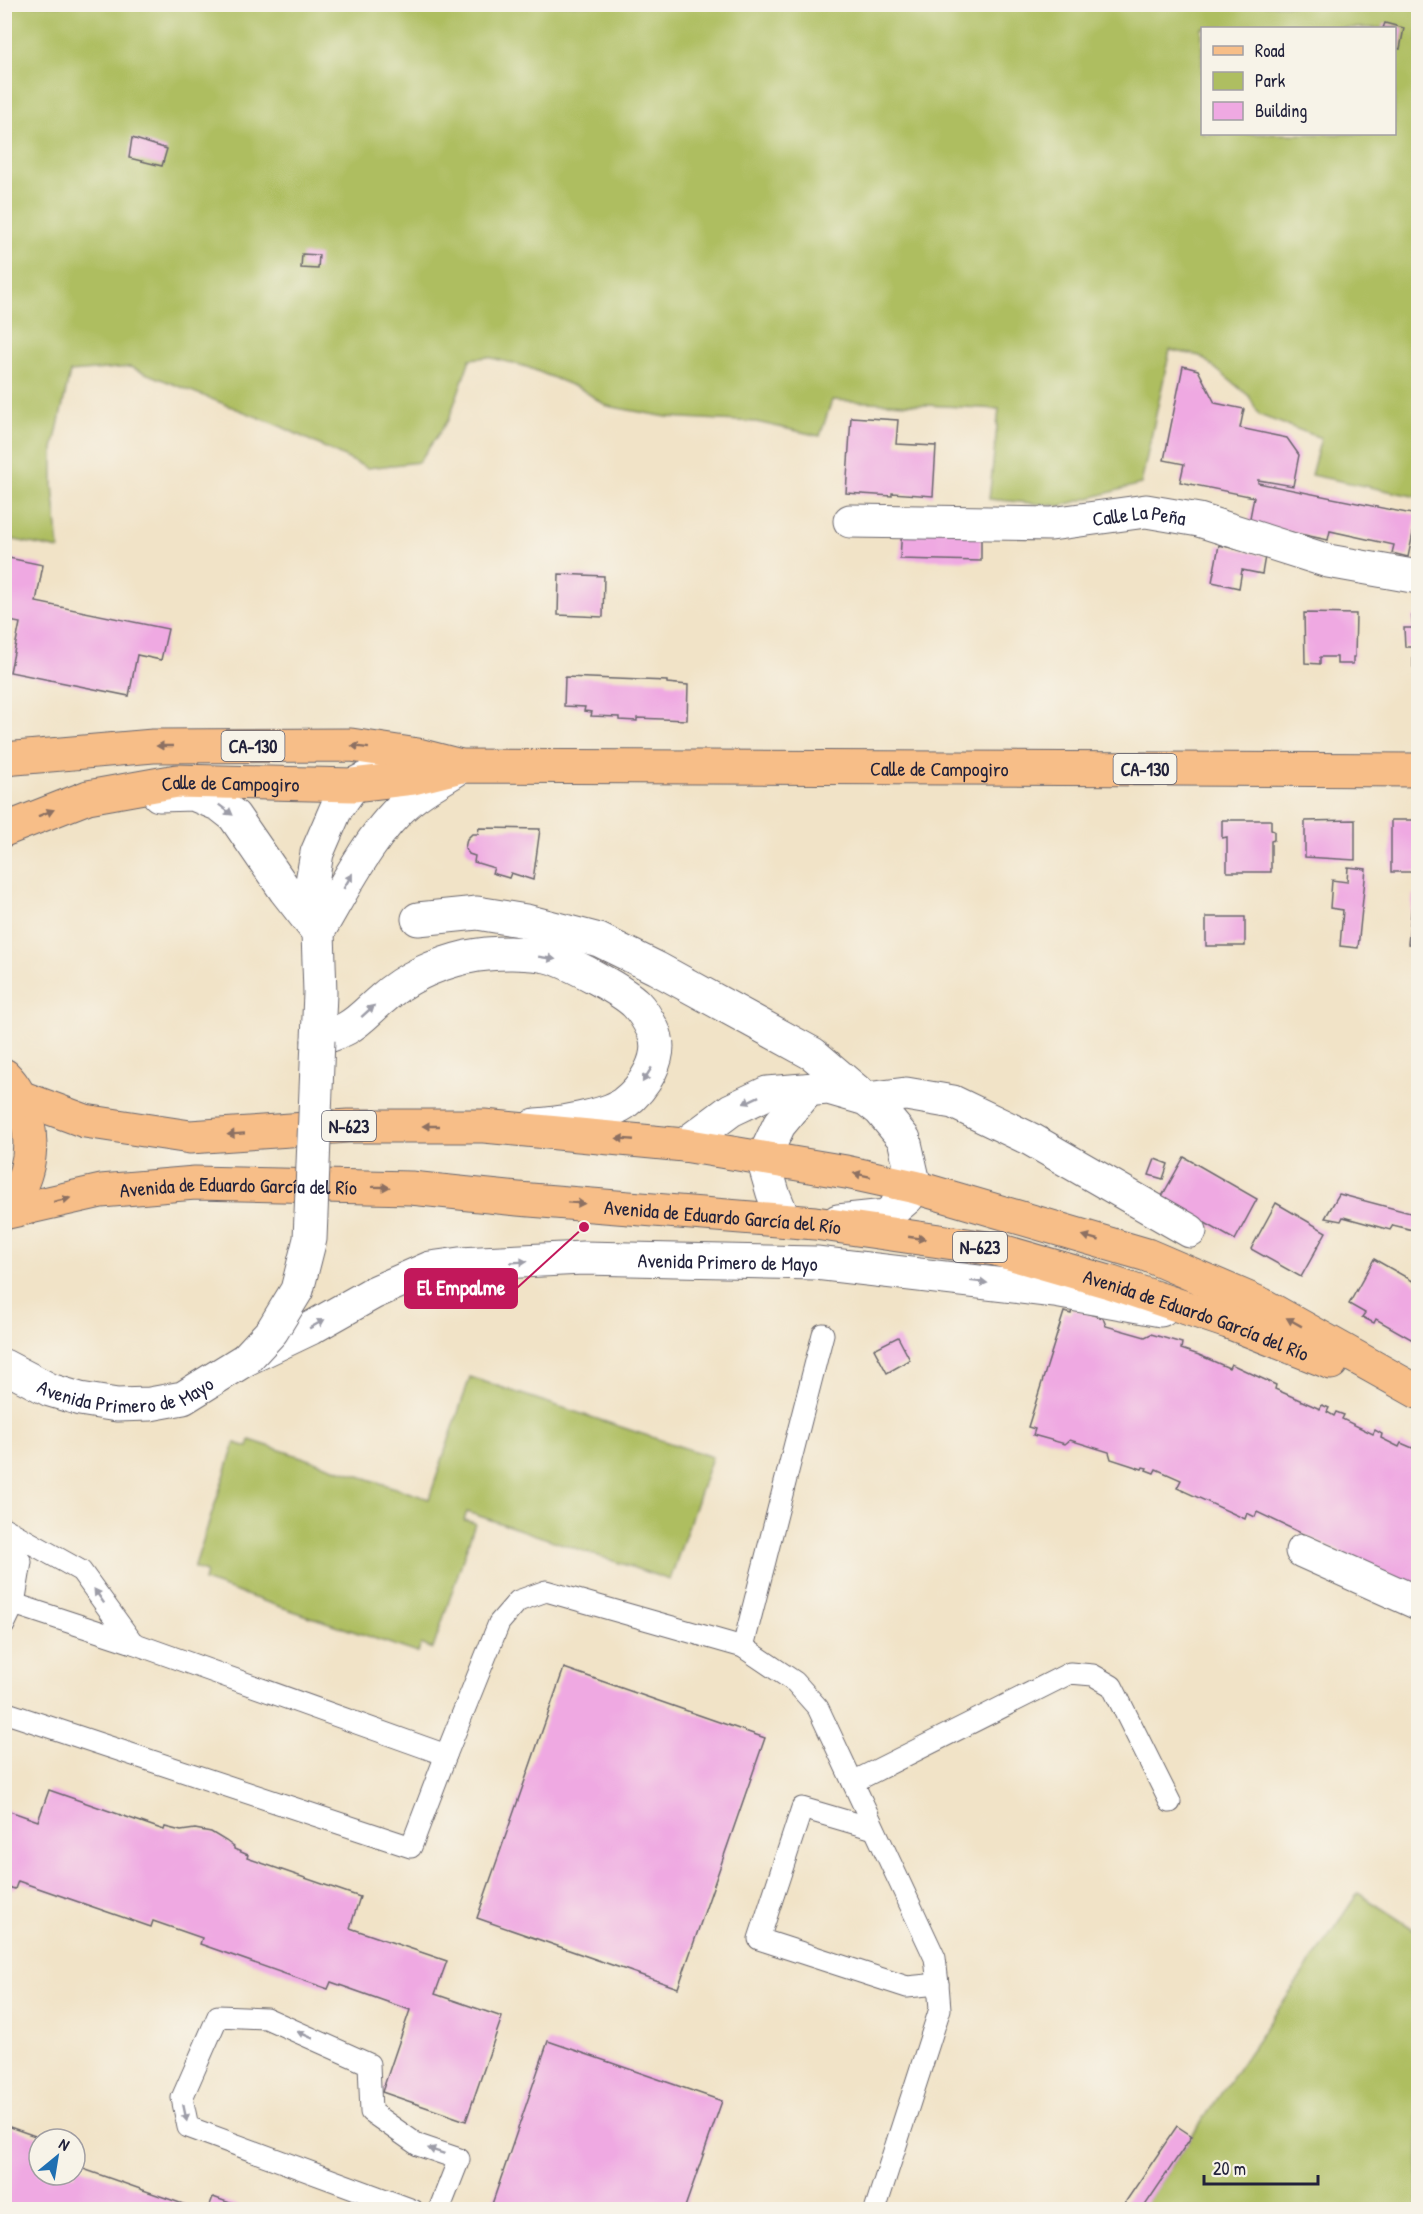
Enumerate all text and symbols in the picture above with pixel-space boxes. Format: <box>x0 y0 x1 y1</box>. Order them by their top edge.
legend <box>1201 27 1396 135</box>
text: Road <box>1255 38 1285 63</box>
text: Park <box>1255 68 1286 93</box>
text: Building <box>1255 98 1307 123</box>
street label: Calle La Peña <box>1091 497 1188 532</box>
road number: CA-130 <box>222 731 284 761</box>
one-way arrow <box>155 741 174 751</box>
one-way arrow <box>350 742 369 751</box>
street label: Calle de Campogiro <box>870 754 1009 782</box>
road number: CA-130 <box>1114 754 1176 784</box>
street label: Calle de Campogiro <box>159 767 300 797</box>
one-way arrow <box>218 804 234 816</box>
one-way arrow <box>37 808 55 817</box>
one-way arrow <box>342 873 353 889</box>
one-way arrow <box>538 954 557 963</box>
one-way arrow <box>360 1005 375 1018</box>
one-way arrow <box>642 1066 653 1083</box>
one-way arrow <box>742 1095 760 1105</box>
road number: N-623 <box>322 1111 376 1141</box>
one-way arrow <box>421 1121 440 1131</box>
one-way arrow <box>227 1129 246 1139</box>
one-way arrow <box>616 1134 635 1144</box>
street label: Avenida de Eduardo García del Río <box>118 1169 357 1203</box>
one-way arrow <box>853 1170 871 1180</box>
one-way arrow <box>372 1182 391 1192</box>
street label: Avenida de Eduardo García del Río <box>603 1193 843 1240</box>
one-way arrow <box>52 1194 71 1204</box>
one-way arrow <box>567 1199 586 1208</box>
road number: N-623 <box>953 1232 1007 1262</box>
one-way arrow <box>907 1233 926 1242</box>
one-way arrow <box>1081 1233 1099 1242</box>
street label: Avenida Primero de Mayo <box>638 1246 818 1277</box>
one-way arrow <box>510 1257 529 1266</box>
street label: Avenida de Eduardo García del Río <box>1080 1262 1313 1367</box>
callout: El Empalme <box>405 1269 517 1308</box>
text: El Empalme <box>417 1273 506 1303</box>
one-way arrow <box>969 1277 988 1287</box>
one-way arrow <box>1285 1317 1302 1327</box>
one-way arrow <box>309 1319 326 1329</box>
street label: Avenida Primero de Mayo <box>33 1369 218 1418</box>
one-way arrow <box>93 1588 105 1604</box>
one-way arrow <box>295 2030 313 2040</box>
one-way arrow <box>181 2104 190 2123</box>
north arrow <box>27 2127 87 2187</box>
text: N <box>55 2132 74 2156</box>
one-way arrow <box>427 2146 445 2155</box>
scale bar <box>1204 2148 1318 2186</box>
text: 20 m <box>1213 2156 1246 2181</box>

